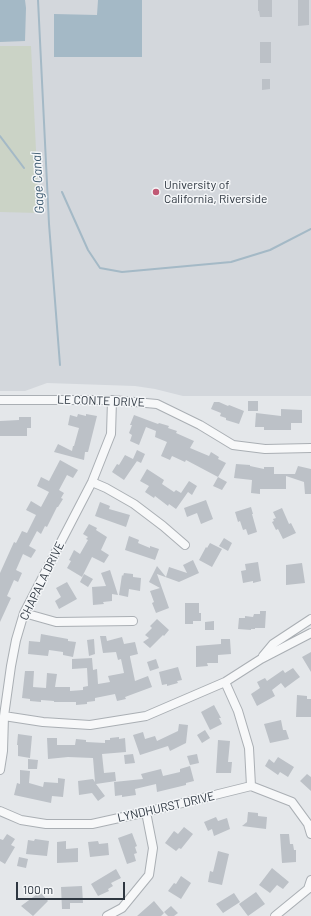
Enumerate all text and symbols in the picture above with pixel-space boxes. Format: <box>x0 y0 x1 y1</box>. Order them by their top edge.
water label: Gage Canal <box>29 152 47 214</box>
place label: University of California, Riverside <box>164 178 267 206</box>
marker: University of California, Riverside <box>151 187 161 197</box>
street label: LE CONTE DRIVE <box>57 392 145 410</box>
street label: CHAPALA DRIVE <box>17 539 67 623</box>
street label: LYNDHURST DRIVE <box>116 789 216 825</box>
scale bar <box>18 874 127 900</box>
text: 100 m <box>23 882 53 896</box>

